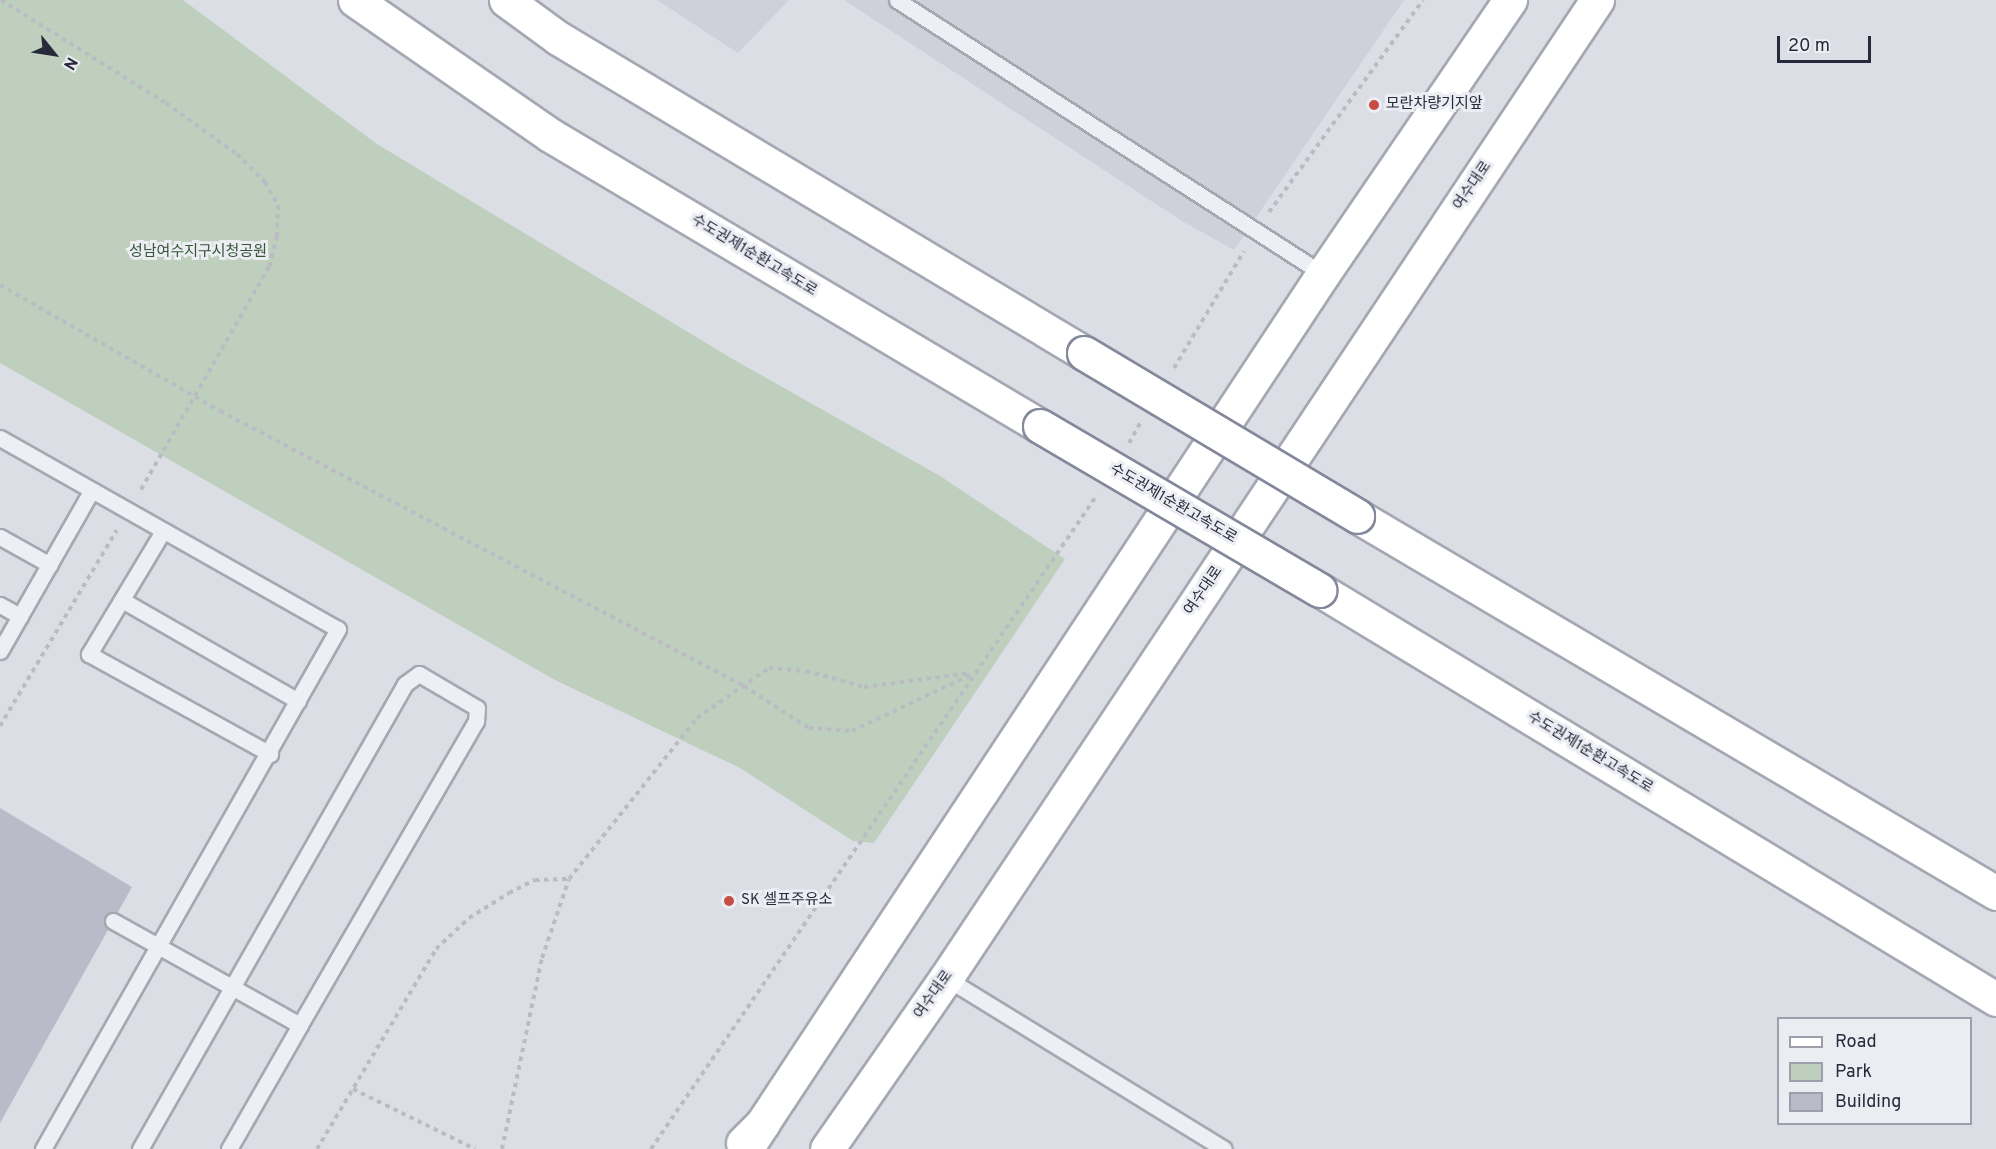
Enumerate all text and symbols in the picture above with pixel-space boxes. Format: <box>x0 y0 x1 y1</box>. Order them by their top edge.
north arrow <box>24 24 84 84</box>
scale bar <box>1780 24 1874 62</box>
text: 20 m <box>1788 35 1830 58</box>
text: N <box>58 53 81 73</box>
place label: 모란차량기지앞 <box>1386 96 1483 114</box>
marker: 모란차량기지앞 <box>1367 98 1381 112</box>
street label: 여수대로 <box>1450 158 1496 214</box>
street label: 수도권제1순환고속도로 <box>688 211 820 301</box>
park label: 성남여수지구시청공원 <box>129 244 267 262</box>
street label: 수도권제1순환고속도로 <box>1106 460 1240 548</box>
street label: 여수대로 <box>1181 563 1227 619</box>
street label: 수도권제1순환고속도로 <box>1524 708 1656 798</box>
place label: SK 셀프주유소 <box>741 892 832 910</box>
marker: SK 셀프주유소 <box>722 894 736 908</box>
street label: 여수대로 <box>911 967 957 1023</box>
legend <box>1777 1017 1972 1125</box>
text: Road <box>1835 1031 1877 1054</box>
text: Park <box>1835 1061 1872 1084</box>
text: Building <box>1835 1091 1901 1114</box>

